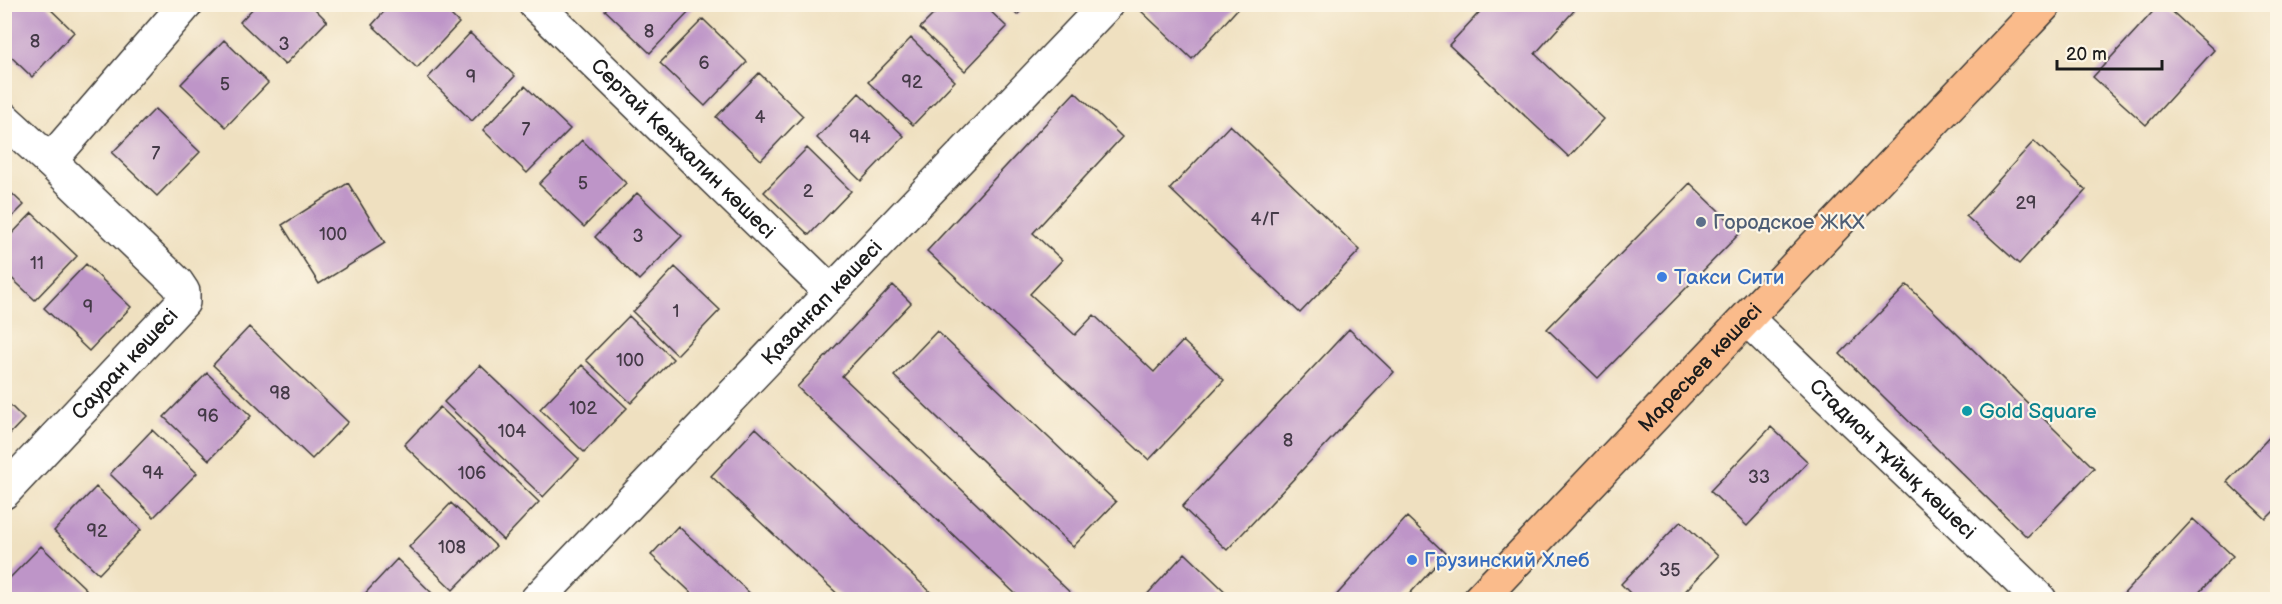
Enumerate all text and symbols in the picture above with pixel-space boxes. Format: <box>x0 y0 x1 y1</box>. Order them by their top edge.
house number: 8 <box>644 21 654 42</box>
house number: 8 <box>30 31 40 52</box>
scale bar <box>2057 33 2162 71</box>
house number: 3 <box>278 34 290 55</box>
text: 20 m <box>2066 44 2107 65</box>
street label: Сертай Кенжалин көшесі <box>586 53 781 244</box>
house number: 6 <box>699 53 710 74</box>
house number: 9 <box>466 67 476 88</box>
house number: 92 <box>901 72 923 93</box>
house number: 5 <box>220 74 230 95</box>
house number: 4 <box>755 107 766 128</box>
house number: 7 <box>522 119 531 140</box>
house number: 94 <box>849 127 871 148</box>
house number: 7 <box>152 143 161 164</box>
house number: 5 <box>578 173 588 194</box>
house number: 2 <box>803 181 814 202</box>
house number: 29 <box>2015 193 2037 214</box>
house number: 4/Г <box>1250 209 1280 230</box>
place label: Городское ЖКХ <box>1713 210 1865 235</box>
marker: Городское ЖКХ <box>1694 215 1708 229</box>
house number: 100 <box>319 224 347 245</box>
house number: 3 <box>632 226 644 247</box>
street label: Қазанғап көшесі <box>757 235 888 370</box>
house number: 11 <box>30 253 44 274</box>
place label: Такси Сити <box>1674 265 1785 290</box>
marker: Такси Сити <box>1655 270 1669 284</box>
house number: 9 <box>83 297 93 318</box>
street label: Маресьев көшесі <box>1633 298 1767 437</box>
house number: 1 <box>673 301 679 322</box>
street label: Сауран көшесі <box>67 303 184 425</box>
house number: 100 <box>616 350 644 371</box>
street label: Стадион тұйық көшесі <box>1804 374 1981 545</box>
house number: 98 <box>270 383 290 404</box>
house number: 102 <box>569 398 597 419</box>
place label: Gold Square <box>1979 399 2097 424</box>
marker: Gold Square <box>1960 404 1974 418</box>
house number: 96 <box>197 406 219 427</box>
house number: 104 <box>498 421 526 442</box>
house number: 8 <box>1283 430 1293 451</box>
house number: 94 <box>142 463 164 484</box>
house number: 106 <box>458 463 486 484</box>
house number: 33 <box>1748 467 1770 488</box>
house number: 92 <box>86 521 108 542</box>
house number: 108 <box>438 537 466 558</box>
place label: Грузинский Хлеб <box>1424 548 1590 573</box>
marker: Грузинский Хлеб <box>1405 553 1419 567</box>
house number: 35 <box>1659 560 1681 581</box>

